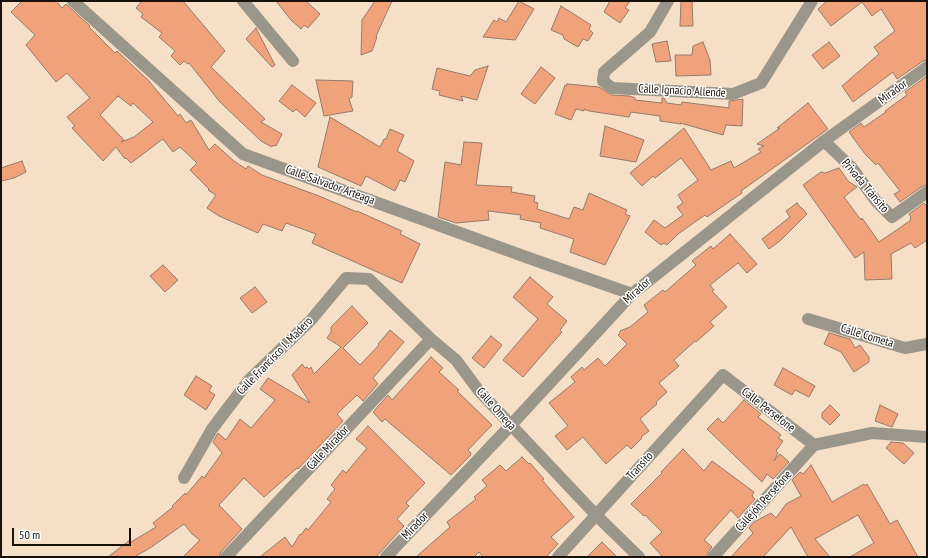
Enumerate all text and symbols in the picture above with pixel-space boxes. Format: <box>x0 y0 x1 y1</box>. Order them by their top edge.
street label: Mirador <box>876 77 910 107</box>
street label: Calle Ignacio Allende <box>638 82 726 100</box>
street label: Privada Tránsito <box>838 156 892 216</box>
street label: Calle Salvador Arteaga <box>283 162 377 208</box>
street label: Mirador <box>620 275 654 307</box>
street label: Calle Francisco I. Madero <box>234 314 316 398</box>
street label: Calle Cometa <box>839 321 895 351</box>
street label: Calle Omega <box>473 385 519 433</box>
street label: Calle Persefone <box>738 385 798 435</box>
street label: Calle Mirador <box>304 423 352 473</box>
street label: Transito <box>624 449 656 483</box>
street label: Callejón Persefone <box>733 468 795 534</box>
street label: Mirador <box>399 509 431 543</box>
scale bar <box>14 520 133 546</box>
text: 50 m <box>19 527 40 542</box>

